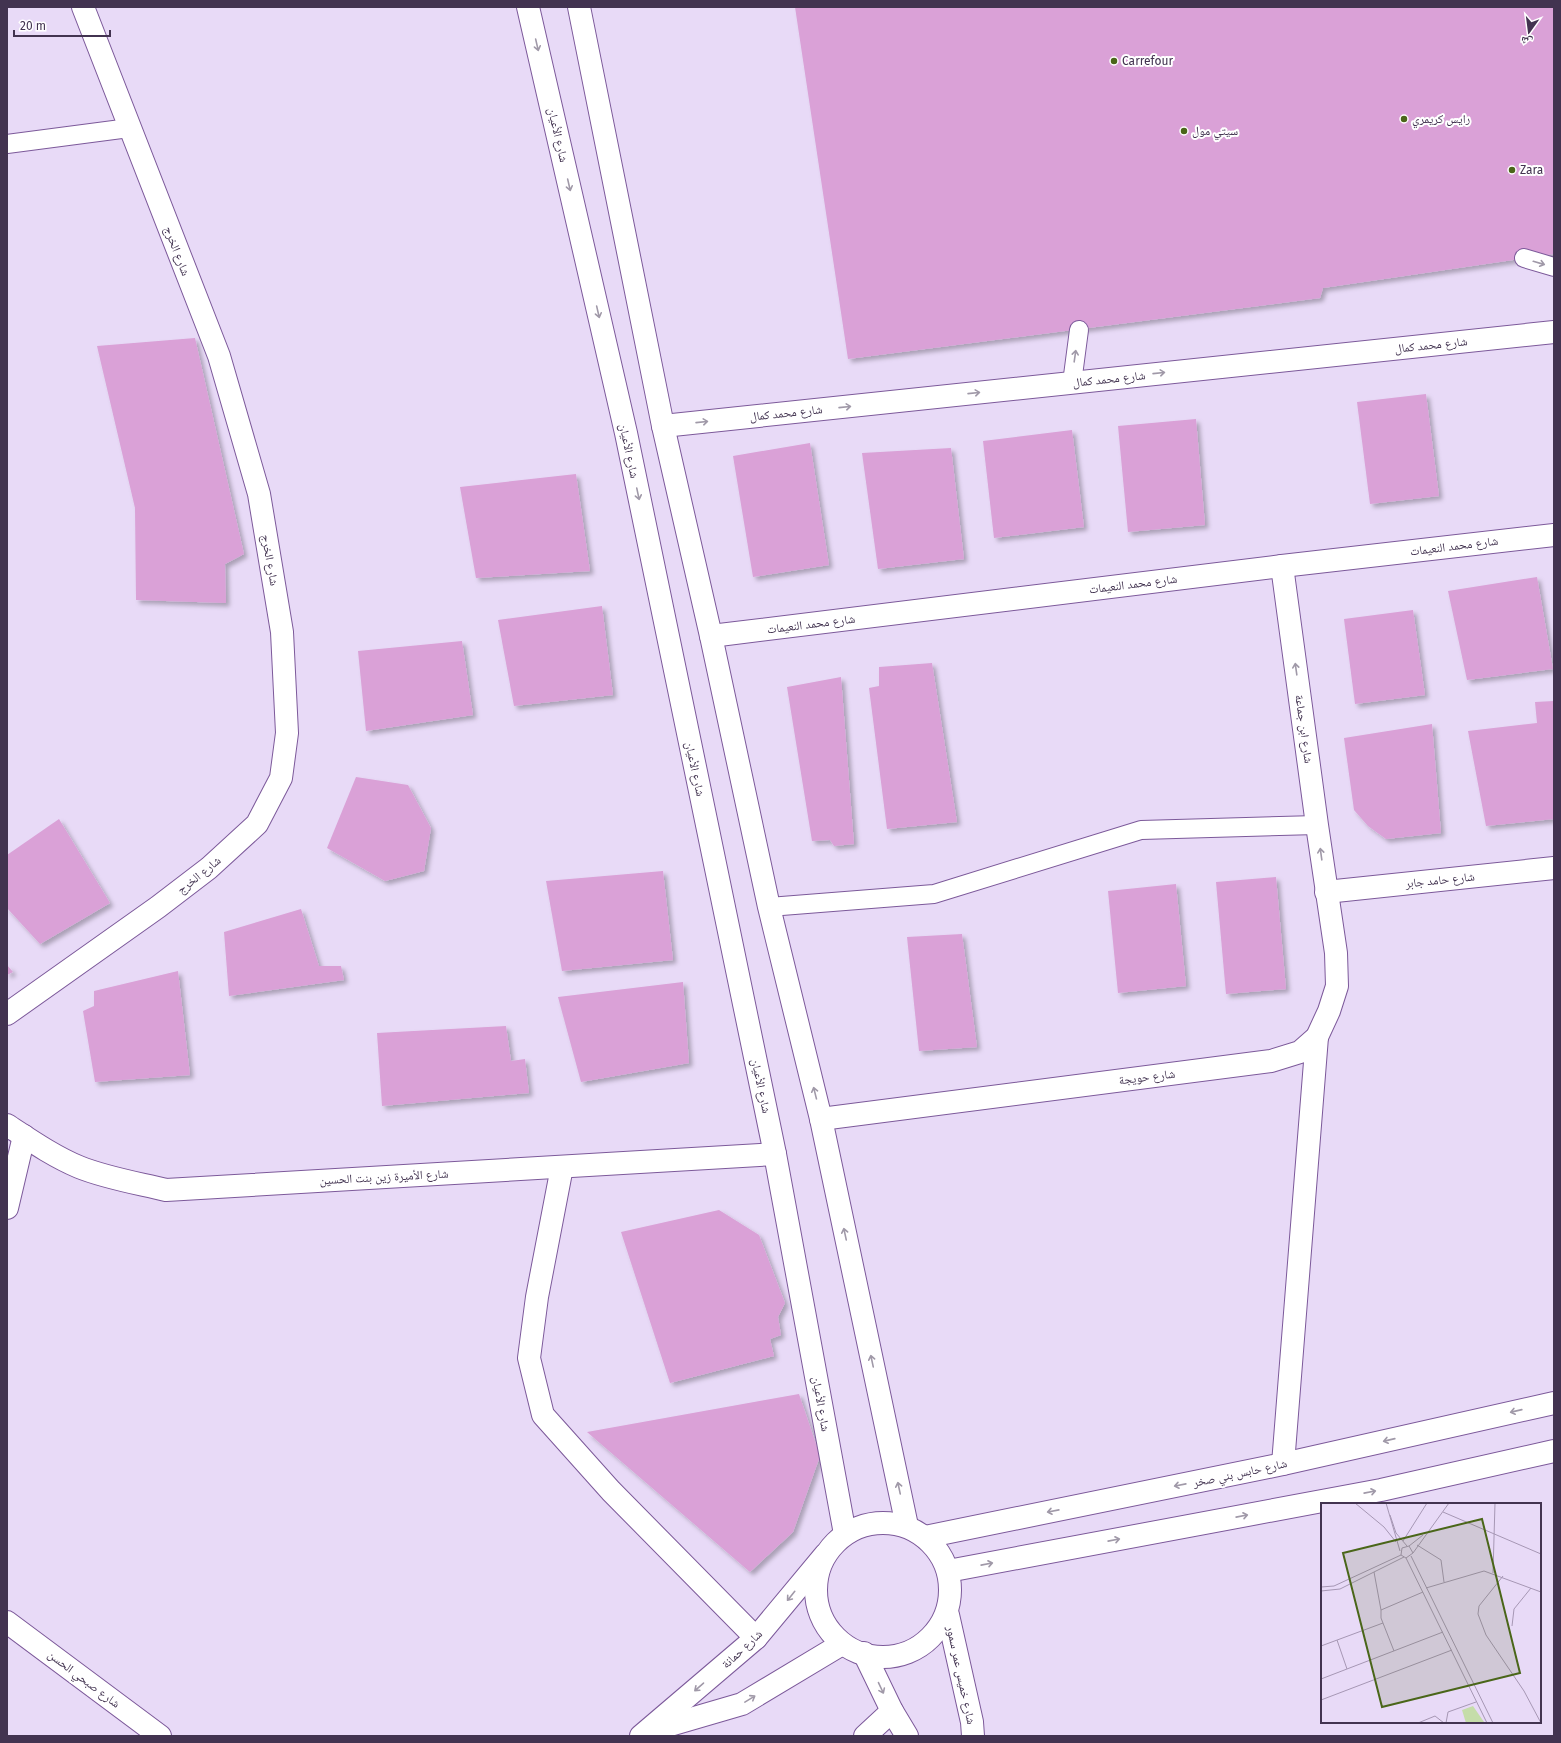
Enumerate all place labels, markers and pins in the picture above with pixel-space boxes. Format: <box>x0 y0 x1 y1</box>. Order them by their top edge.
place label: Carrefour <box>1122 54 1173 68</box>
marker: Carrefour <box>1109 56 1119 66</box>
place label: رايس كريمري <box>1412 112 1471 129</box>
marker: رايس كريمري <box>1399 114 1409 124</box>
place label: سيتي مول <box>1192 124 1238 141</box>
marker: سيتي مول <box>1179 126 1189 136</box>
place label: Zara <box>1520 163 1543 177</box>
marker: Zara <box>1507 165 1517 175</box>

